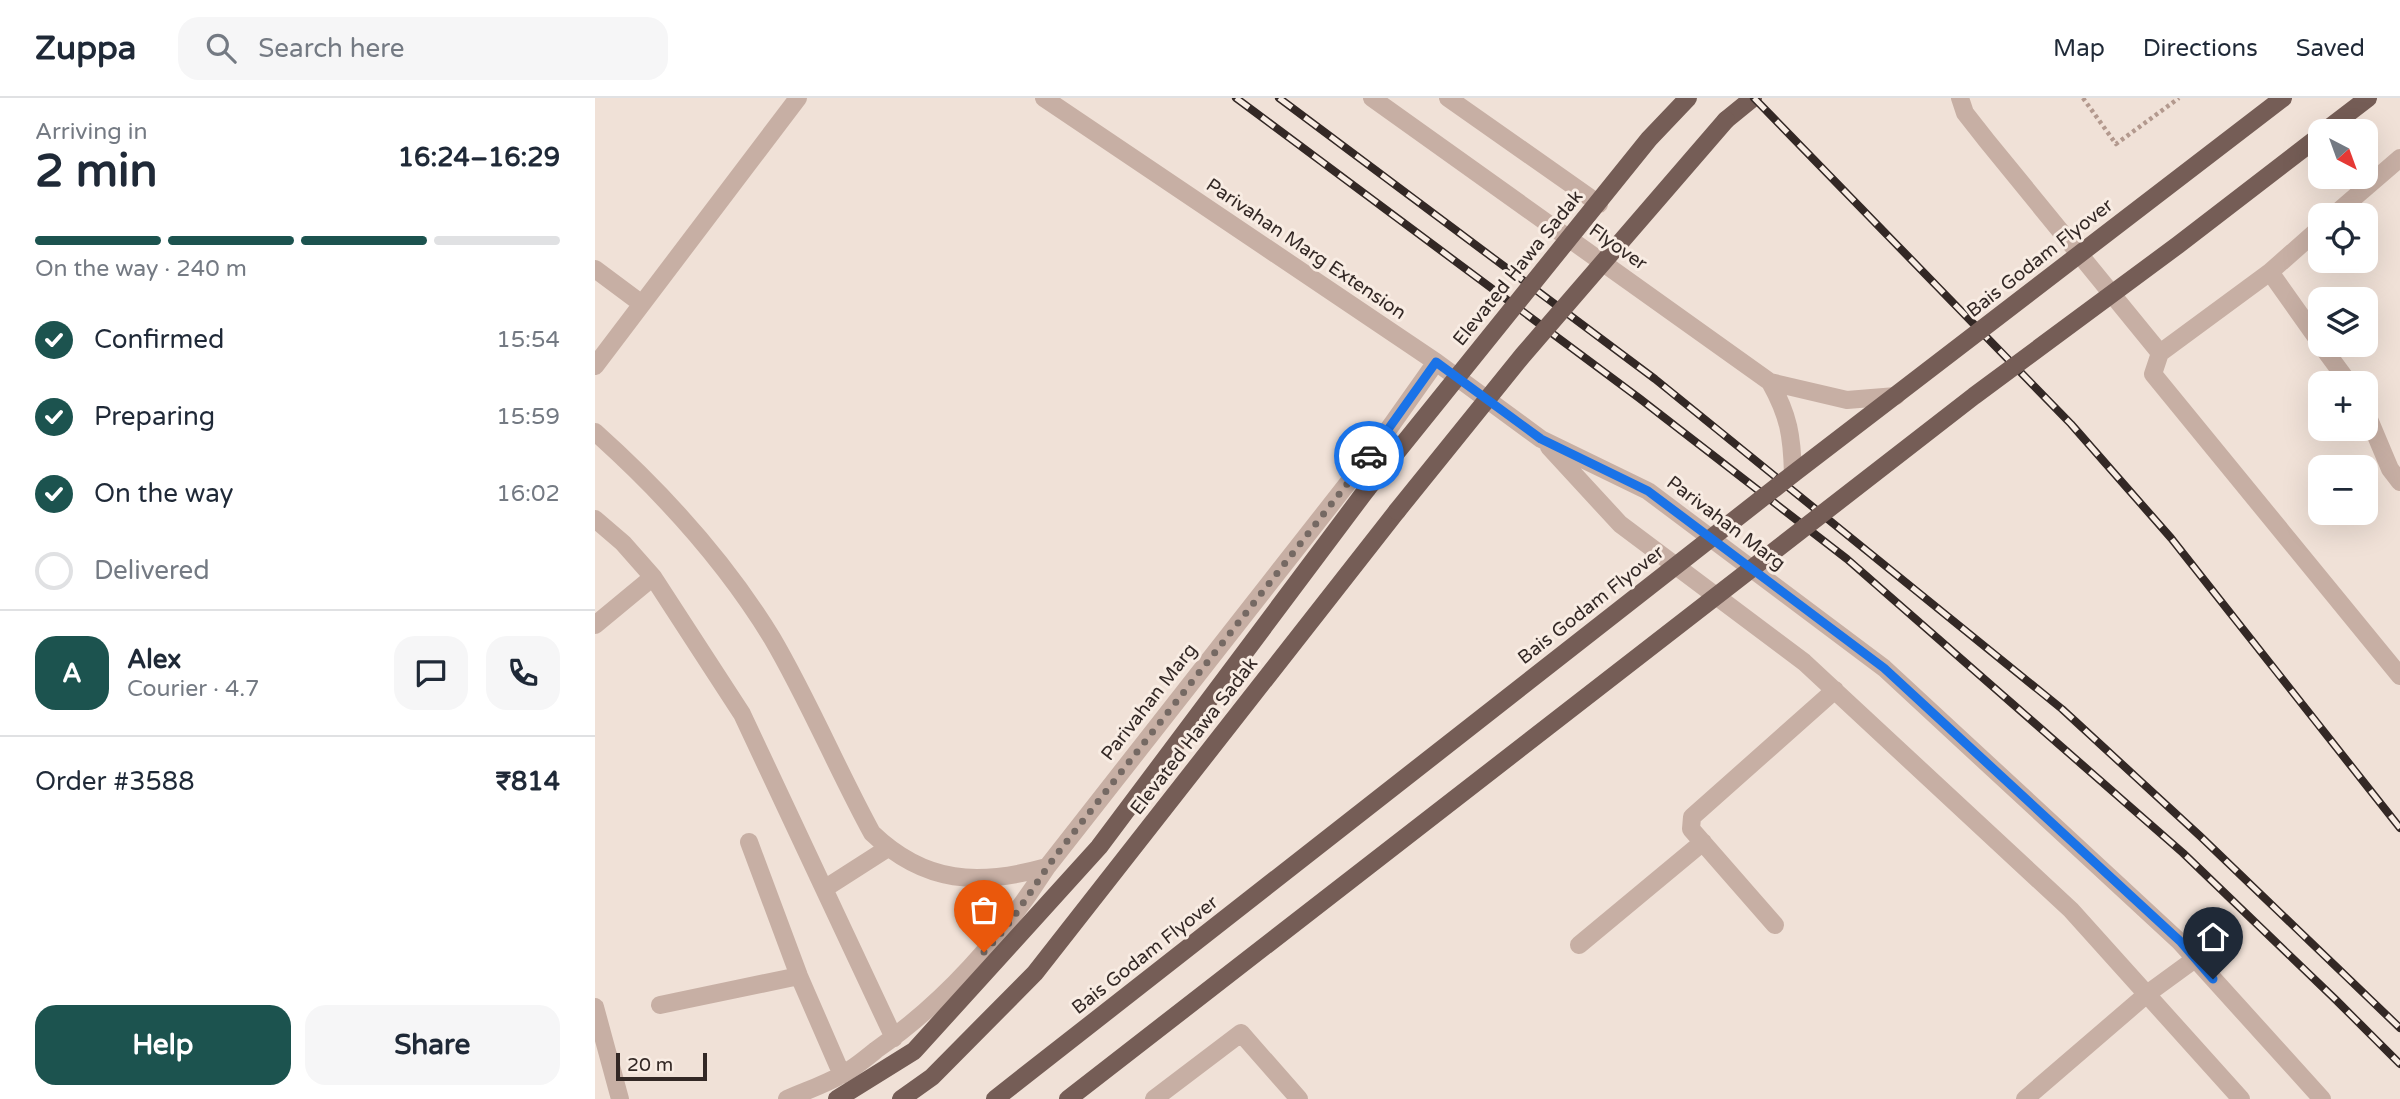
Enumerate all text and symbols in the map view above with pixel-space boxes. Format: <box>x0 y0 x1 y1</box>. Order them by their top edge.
search box <box>178 17 668 80</box>
text: Zuppa <box>35 29 136 68</box>
icon: search <box>202 29 240 67</box>
text: Search here <box>258 33 405 64</box>
text: Map <box>2053 34 2105 63</box>
text: Directions <box>2143 34 2258 63</box>
text: Saved <box>2296 34 2365 63</box>
text: Arriving in <box>35 118 148 146</box>
north arrow <box>2308 119 2378 189</box>
map controls <box>2308 119 2378 525</box>
text: 16:24–16:29 <box>398 142 560 173</box>
text: 2 min <box>35 144 158 199</box>
street label: Parivahan Marg Extension <box>1202 174 1410 324</box>
street label: Elevated Hawa Sadak <box>1449 186 1587 350</box>
street label: Bais Godam Flyover <box>1963 194 2118 322</box>
button: locate <box>2308 203 2378 273</box>
street label: Flyover <box>1585 219 1652 275</box>
text: On the way · 240 m <box>35 255 247 283</box>
button: layers <box>2308 287 2378 357</box>
icon: check <box>35 321 73 359</box>
text: Confirmed <box>94 324 224 355</box>
text: 15:54 <box>496 326 560 354</box>
button: + <box>2308 371 2378 441</box>
icon: check <box>35 398 73 436</box>
text: Preparing <box>94 401 215 432</box>
text: 15:59 <box>496 403 560 431</box>
courier <box>1334 421 1404 491</box>
icon: car <box>1350 437 1388 475</box>
button: − <box>2308 455 2378 525</box>
street label: Parivahan Marg <box>1663 471 1789 575</box>
icon: check <box>35 475 73 513</box>
text: On the way <box>94 478 234 509</box>
text: 16:02 <box>496 480 560 508</box>
street label: Bais Godam Flyover <box>1514 541 1669 669</box>
text: Delivered <box>94 555 210 586</box>
button: chat <box>394 636 468 710</box>
button: phone <box>486 636 560 710</box>
street label: Parivahan Marg <box>1097 639 1201 765</box>
text: Alex <box>127 644 181 675</box>
street label: Elevated Hawa Sadak <box>1126 653 1262 819</box>
text: A <box>62 658 82 689</box>
text: Courier · 4.7 <box>127 675 260 703</box>
text: Order #3588 <box>35 766 195 797</box>
text: ₹814 <box>496 766 560 797</box>
pin <box>954 880 1014 952</box>
icon: bag <box>965 891 1003 929</box>
street label: Bais Godam Flyover <box>1068 891 1223 1019</box>
pin <box>2183 907 2243 979</box>
icon: home <box>2194 918 2232 956</box>
button: Help <box>35 1005 291 1085</box>
button: Share <box>305 1005 560 1085</box>
scale bar <box>616 1050 707 1082</box>
text: 20 m <box>627 1054 673 1076</box>

